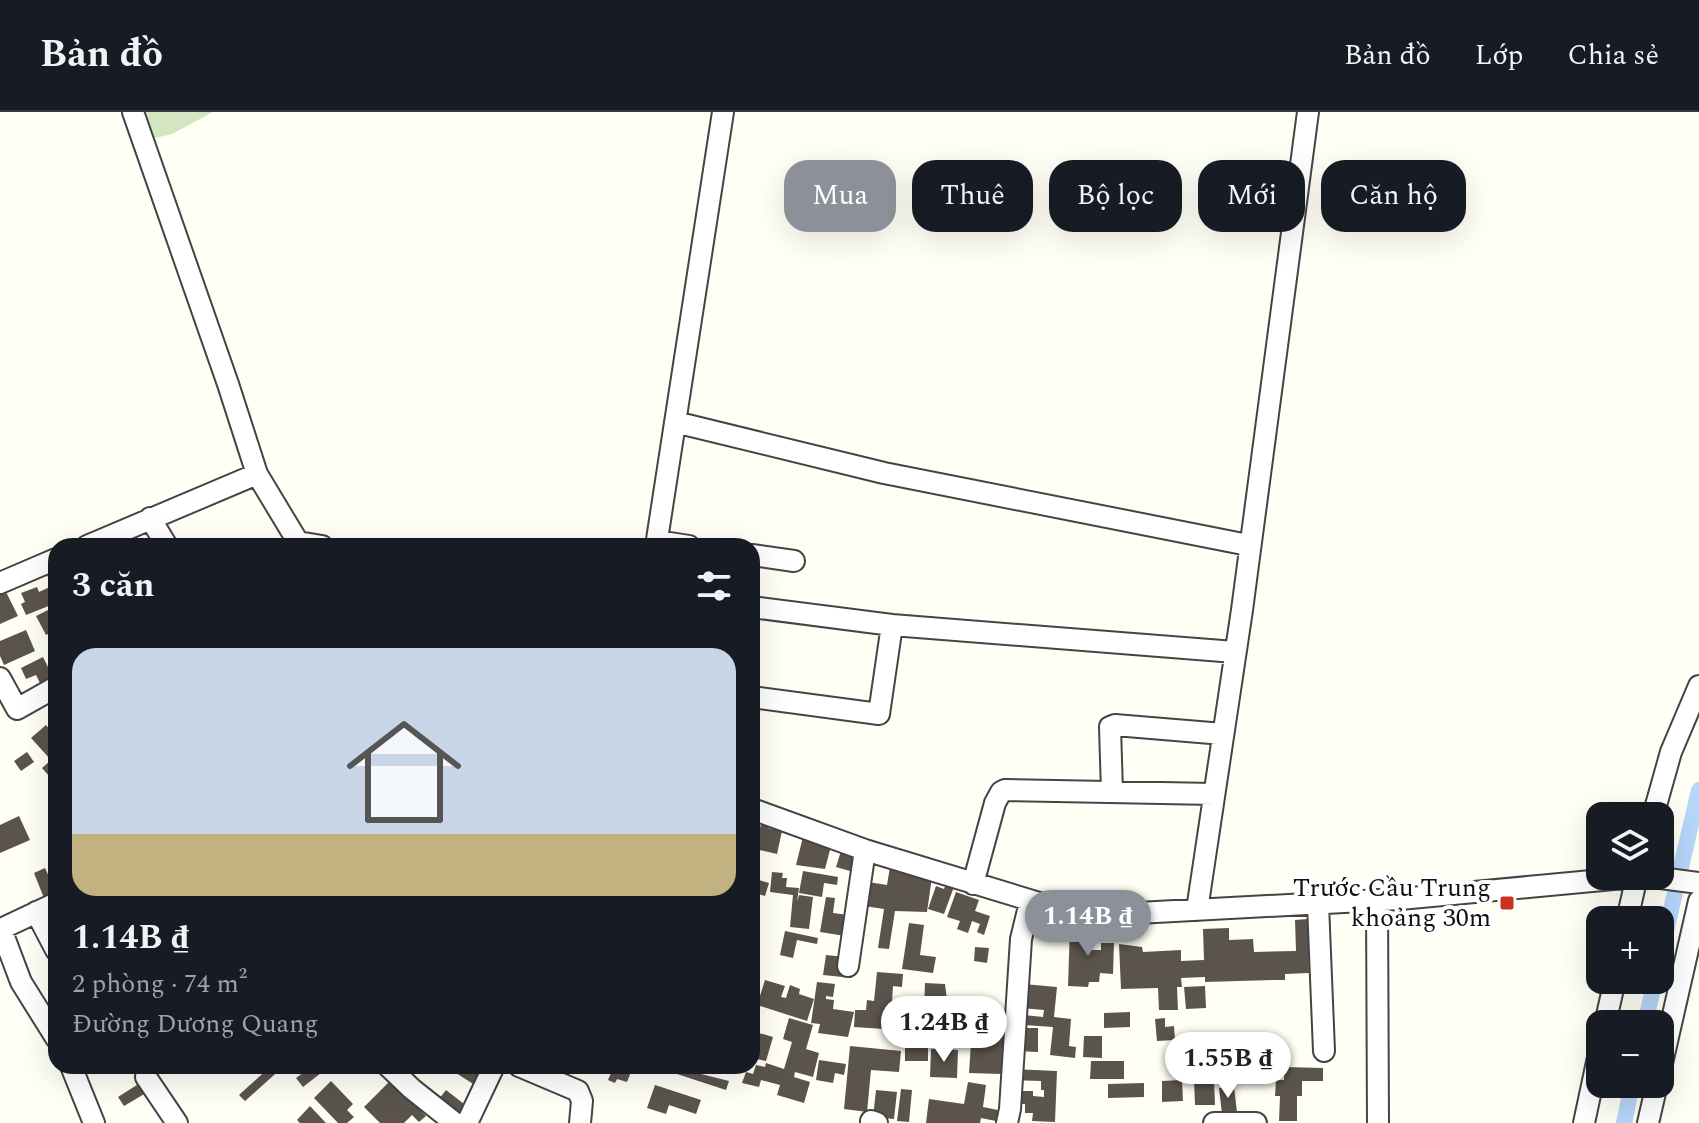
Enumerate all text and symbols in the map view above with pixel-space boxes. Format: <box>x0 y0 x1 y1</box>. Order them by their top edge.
text: Bản đồ <box>40 26 163 84</box>
text: Bản đồ <box>1344 34 1431 77</box>
text: Lớp <box>1475 34 1523 77</box>
text: Chia sẻ <box>1567 34 1659 77</box>
chip: Mua <box>784 160 896 232</box>
chip: Thuê <box>912 160 1033 232</box>
chip: Bộ lọc <box>1049 160 1182 232</box>
chip: Mới <box>1198 160 1305 232</box>
chip: Căn hộ <box>1321 160 1466 232</box>
text: 3 căn <box>72 560 155 612</box>
icon: filters <box>692 564 736 608</box>
icon: home <box>332 700 476 844</box>
map controls <box>1586 802 1674 1098</box>
button: layers <box>1586 802 1674 890</box>
place label: Trước Cầu Trung khoảng 30m <box>1293 868 1491 938</box>
pin: 1.14B ₫ <box>1014 890 1162 958</box>
marker: Trước Cầu Trung khoảng 30m <box>1498 894 1516 912</box>
text: 1.14B ₫ <box>1043 896 1133 936</box>
button: + <box>1586 906 1674 994</box>
text: 1.14B ₫ <box>72 912 190 964</box>
text: 2 phòng · 74 m² <box>72 964 247 1004</box>
pin: 1.24B ₫ <box>870 996 1018 1064</box>
text: 1.24B ₫ <box>899 1002 989 1042</box>
text: Đường Dương Quang <box>72 1004 318 1044</box>
button: − <box>1586 1010 1674 1098</box>
pin: 1.55B ₫ <box>1154 1032 1302 1100</box>
text: 1.55B ₫ <box>1183 1038 1273 1078</box>

